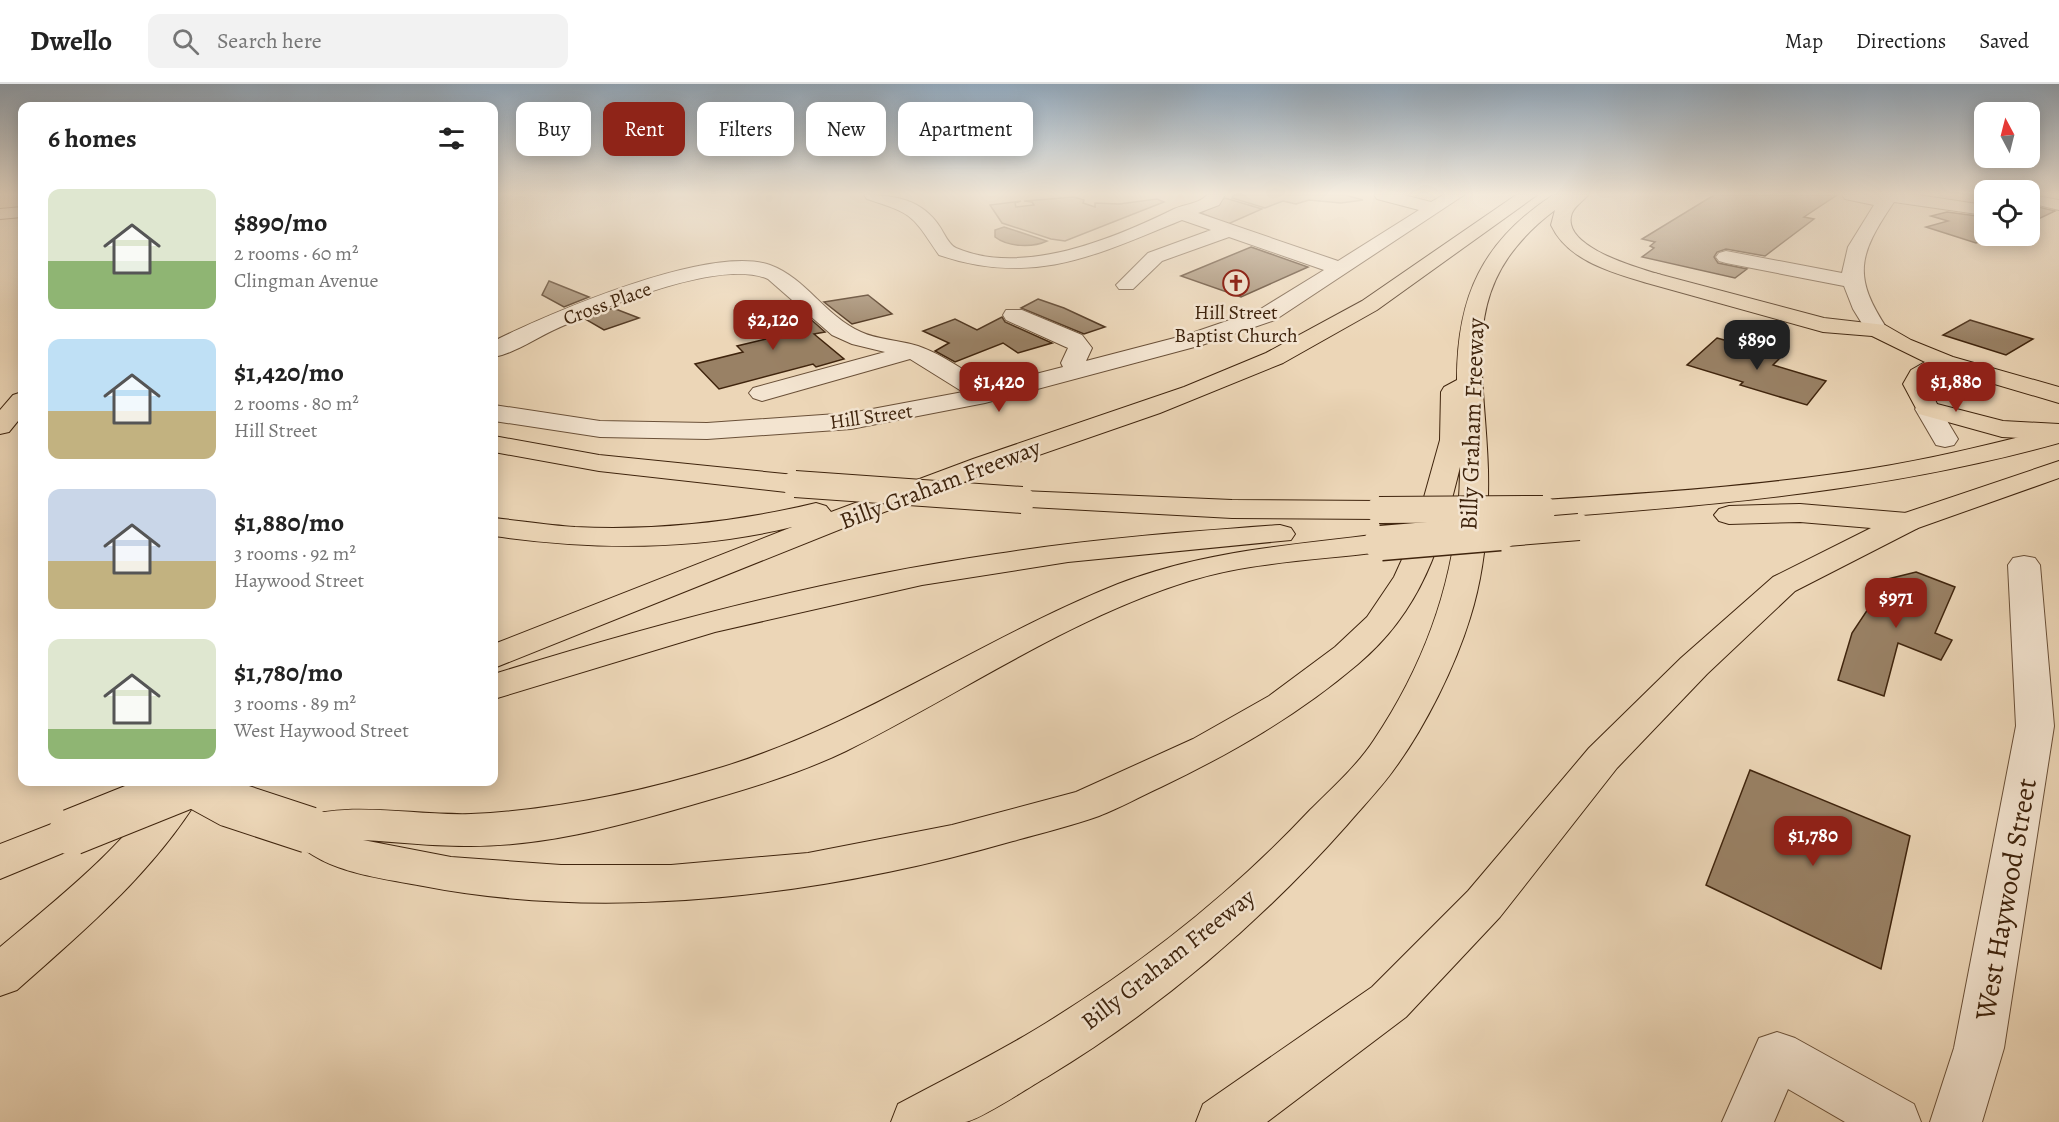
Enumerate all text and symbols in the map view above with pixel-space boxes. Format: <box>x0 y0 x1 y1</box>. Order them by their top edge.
search box <box>148 14 568 68</box>
text: Dwello <box>30 22 112 60</box>
icon: search <box>169 25 202 58</box>
text: Search here <box>217 26 322 56</box>
text: Map <box>1785 27 1823 55</box>
text: Directions <box>1856 27 1946 55</box>
text: Saved <box>1979 27 2029 55</box>
chip: Buy <box>516 102 591 156</box>
chip: Rent <box>603 102 685 156</box>
chip: Filters <box>697 102 794 156</box>
chip: New <box>806 102 886 156</box>
chip: Apartment <box>898 102 1033 156</box>
north arrow <box>1974 102 2040 168</box>
map controls <box>1974 102 2040 246</box>
text: 6 homes <box>48 121 137 156</box>
icon: filters <box>435 122 468 155</box>
button: locate <box>1974 180 2040 246</box>
text: $890/mo <box>234 205 327 240</box>
icon: home <box>96 213 168 285</box>
text: 2 rooms · 60 m² <box>234 240 358 267</box>
text: Clingman Avenue <box>234 267 378 294</box>
church icon: Hill Street Baptist Church <box>1221 268 1251 298</box>
street label: Cross Place <box>559 275 655 332</box>
place label: Hill Street Baptist Church <box>1174 299 1298 349</box>
pin: $2,120 <box>724 300 822 351</box>
text: $2,120 <box>747 306 799 333</box>
street label: Billy Graham Freeway <box>1452 317 1492 531</box>
pin: $890 <box>1721 320 1793 371</box>
text: $890 <box>1738 326 1776 353</box>
text: $1,420/mo <box>234 355 344 390</box>
pin: $1,420 <box>950 362 1048 413</box>
pin: $1,880 <box>1907 362 2005 413</box>
icon: home <box>96 363 168 435</box>
text: $1,420 <box>974 368 1024 395</box>
text: $1,880 <box>1930 368 1982 395</box>
text: 2 rooms · 80 m² <box>234 390 359 417</box>
street label: Hill Street <box>828 397 915 436</box>
text: Hill Street <box>234 417 317 444</box>
street label: Billy Graham Freeway <box>835 431 1045 537</box>
text: $1,880/mo <box>234 505 344 540</box>
icon: home <box>96 513 168 585</box>
text: 3 rooms · 92 m² <box>234 540 356 567</box>
text: Haywood Street <box>234 567 364 594</box>
pin: $971 <box>1860 578 1932 629</box>
text: $971 <box>1879 584 1913 611</box>
text: $1,780/mo <box>234 655 343 690</box>
icon: home <box>96 663 168 735</box>
text: 3 rooms · 89 m² <box>234 690 356 717</box>
text: West Haywood Street <box>234 717 409 744</box>
street label: West Haywood Street <box>1966 775 2046 1024</box>
pin: $1,780 <box>1764 816 1862 867</box>
text: $1,780 <box>1788 822 1838 849</box>
street label: Billy Graham Freeway <box>1074 881 1262 1037</box>

